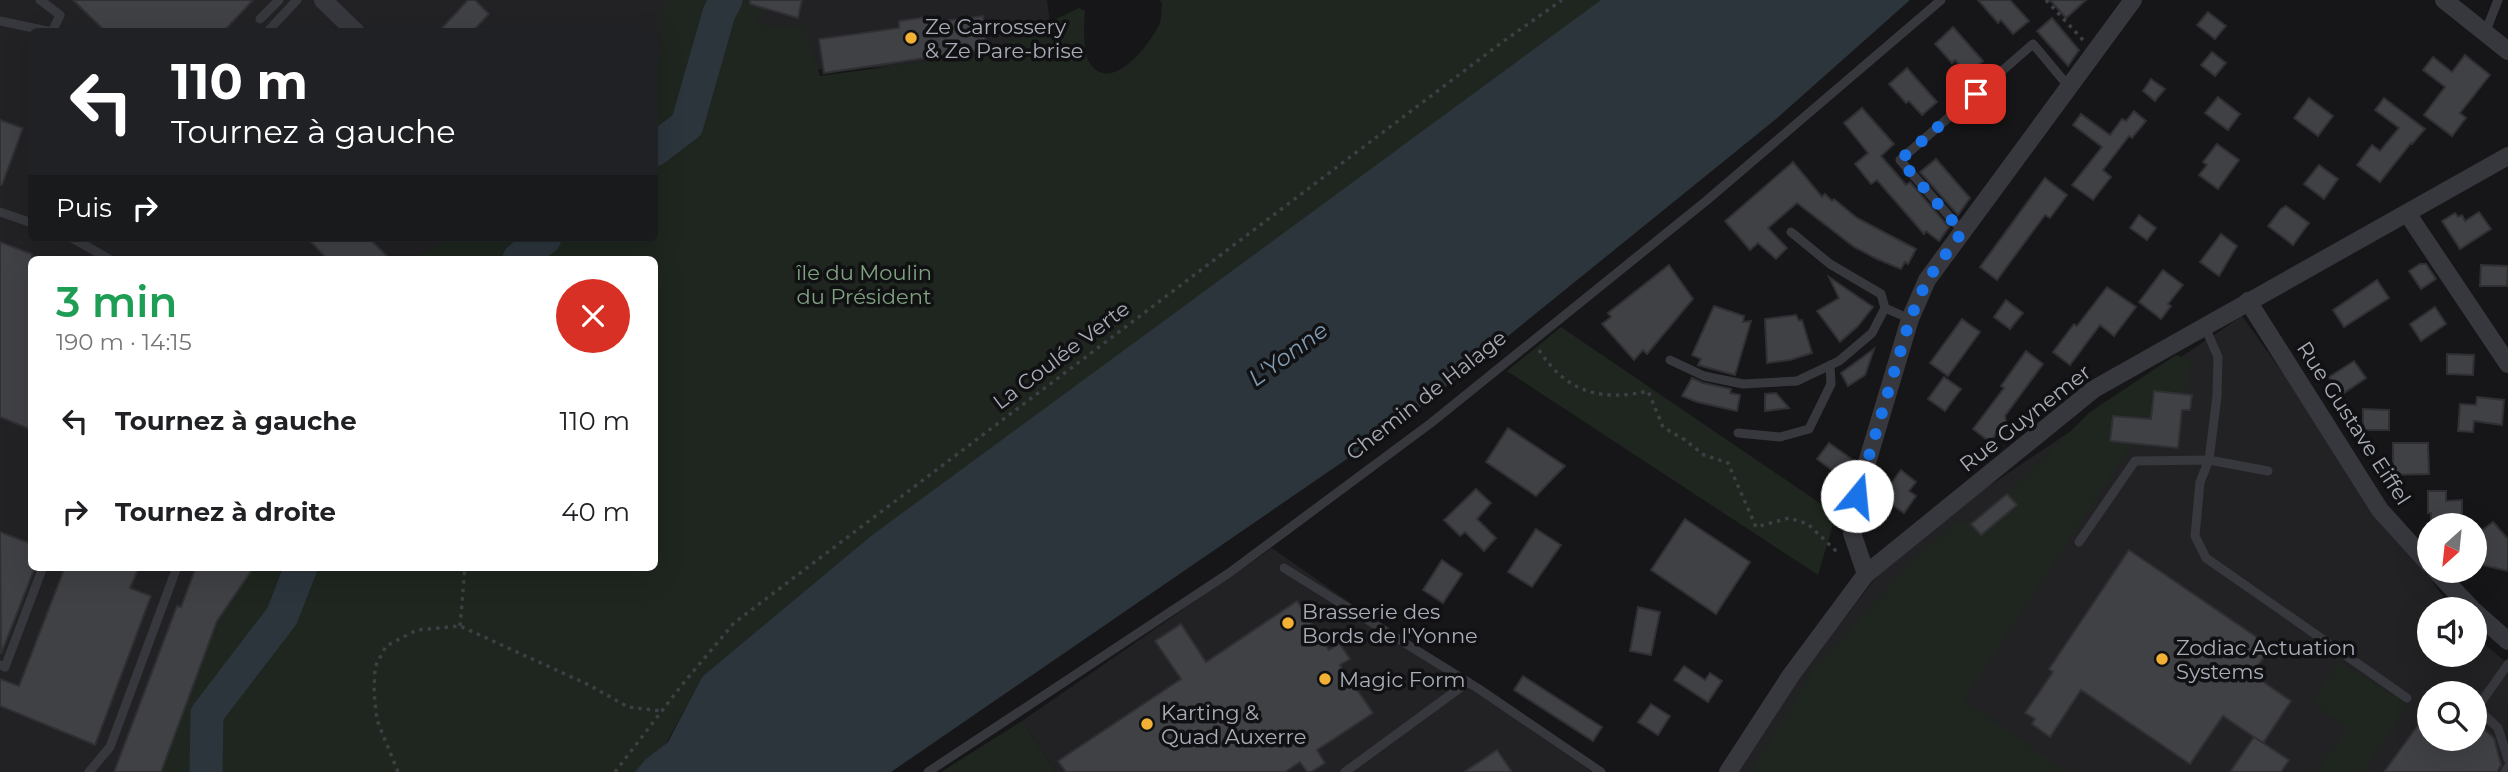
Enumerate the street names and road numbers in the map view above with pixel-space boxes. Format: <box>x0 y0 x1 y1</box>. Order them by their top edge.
street label: La Coulée Verte <box>988 296 1134 414</box>
street label: Chemin de Halage <box>1341 325 1511 465</box>
street label: Rue Gustave Eiffel <box>2292 337 2416 509</box>
street label: Rue Guynemer <box>1955 359 2095 477</box>

